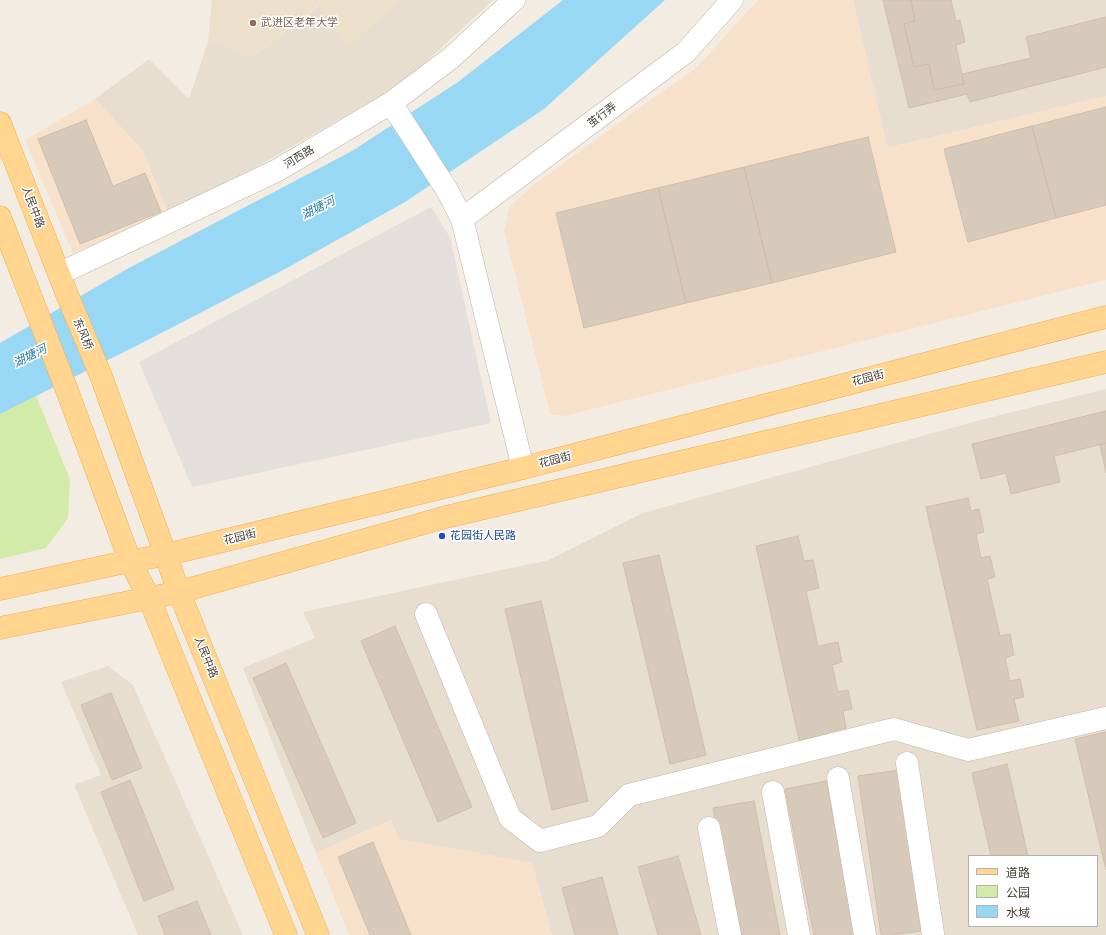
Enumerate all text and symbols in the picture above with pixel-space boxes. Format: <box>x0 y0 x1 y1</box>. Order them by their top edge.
place label: 武进区老年大学 <box>261 16 338 30</box>
marker: 武进区老年大学 <box>248 18 258 28</box>
street label: 茧行弄 <box>585 100 619 130</box>
street label: 河西路 <box>281 143 317 171</box>
street label: 人民中路 <box>19 184 47 230</box>
water label: 湖塘河 <box>299 193 337 223</box>
street label: 东风桥 <box>70 316 96 352</box>
water label: 湖塘河 <box>11 341 49 371</box>
street label: 花园街 <box>850 367 886 389</box>
street label: 花园街 <box>537 449 573 471</box>
street label: 花园街 <box>222 527 258 547</box>
place label: 花园街人民路 <box>450 529 516 543</box>
marker: 花园街人民路 <box>437 531 447 541</box>
street label: 人民中路 <box>192 634 220 680</box>
legend <box>968 855 1098 927</box>
text: 道路 <box>1006 866 1030 880</box>
text: 公园 <box>1006 886 1030 900</box>
text: 水域 <box>1006 906 1030 920</box>

